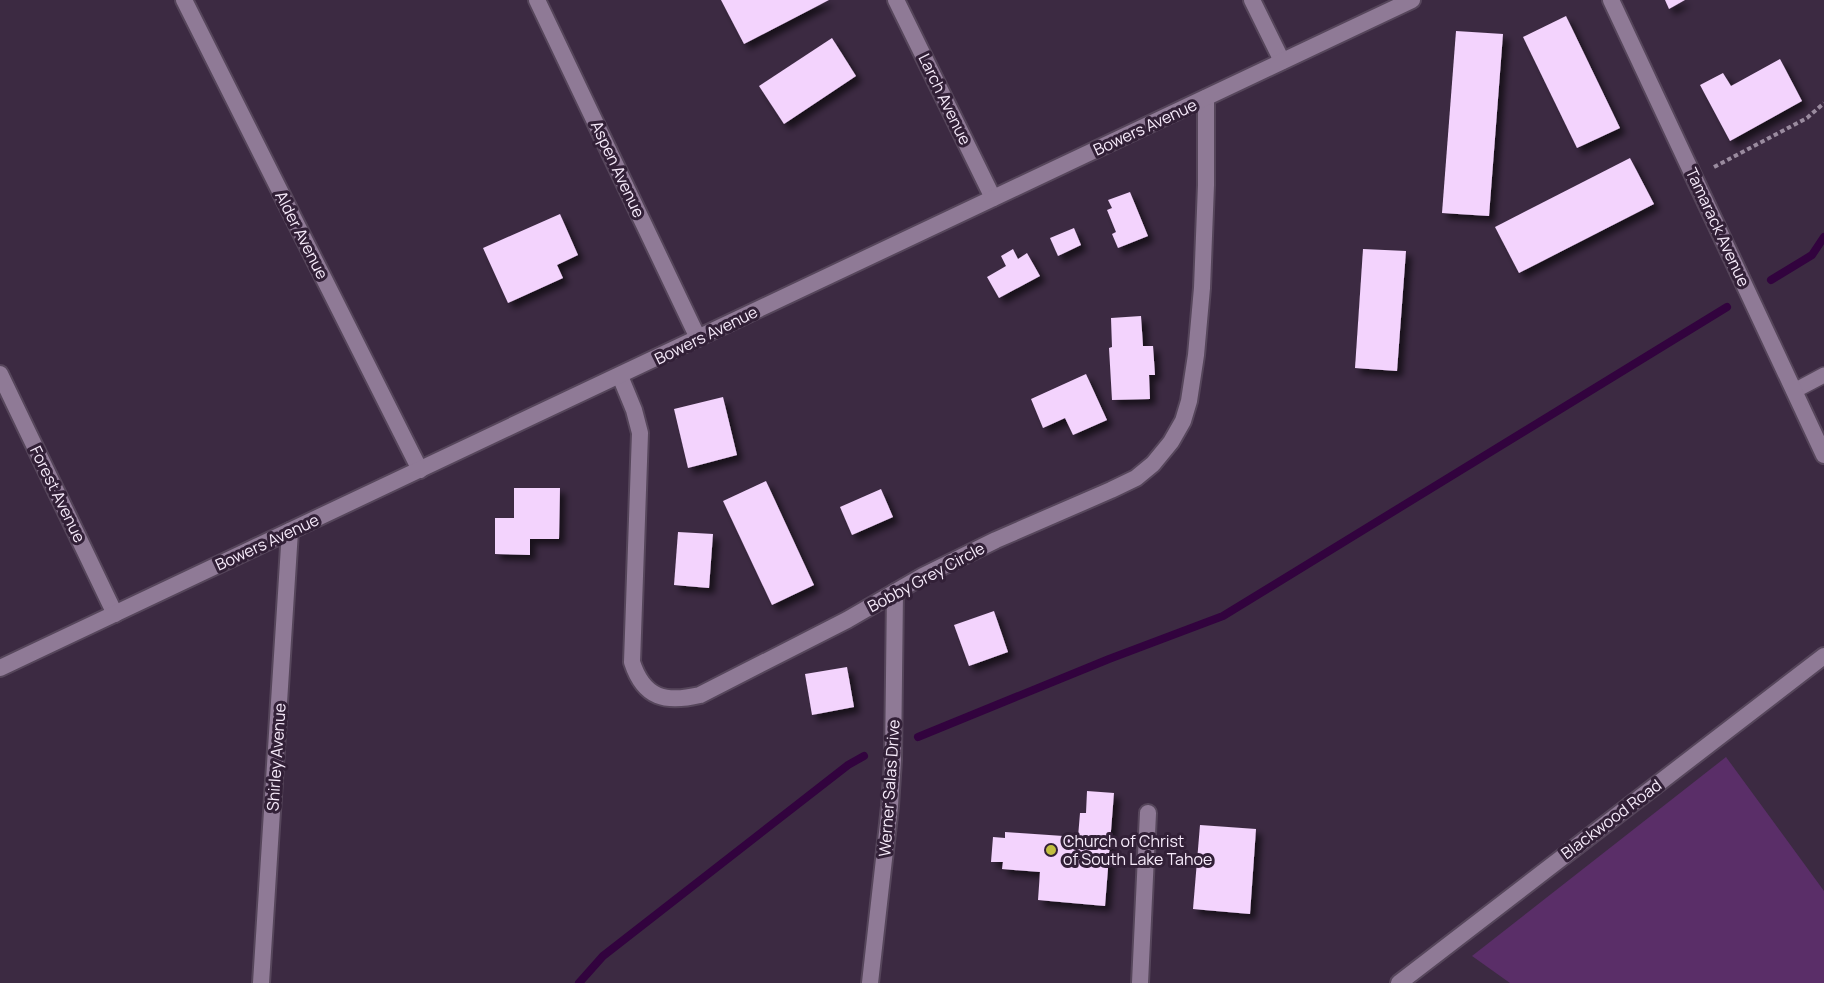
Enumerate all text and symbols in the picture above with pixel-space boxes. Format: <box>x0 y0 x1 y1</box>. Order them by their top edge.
street label: Larch Avenue <box>913 50 977 148</box>
street label: Bowers Avenue <box>1090 93 1200 161</box>
street label: Aspen Avenue <box>586 117 650 221</box>
street label: Tamarack Avenue <box>1681 164 1755 290</box>
street label: Alder Avenue <box>270 187 334 283</box>
street label: Bowers Avenue <box>651 301 761 369</box>
street label: Forest Avenue <box>25 442 91 546</box>
street label: Bowers Avenue <box>212 508 322 576</box>
street label: Bobby Grey Circle <box>864 537 988 617</box>
street label: Shirley Avenue <box>261 702 291 812</box>
street label: Werner Salas Drive <box>873 719 905 857</box>
street label: Blackwood Road <box>1556 774 1666 864</box>
place label: Church of Christ of South Lake Tahoe <box>1063 830 1212 870</box>
marker: Church of Christ of South Lake Tahoe <box>1044 843 1058 857</box>

